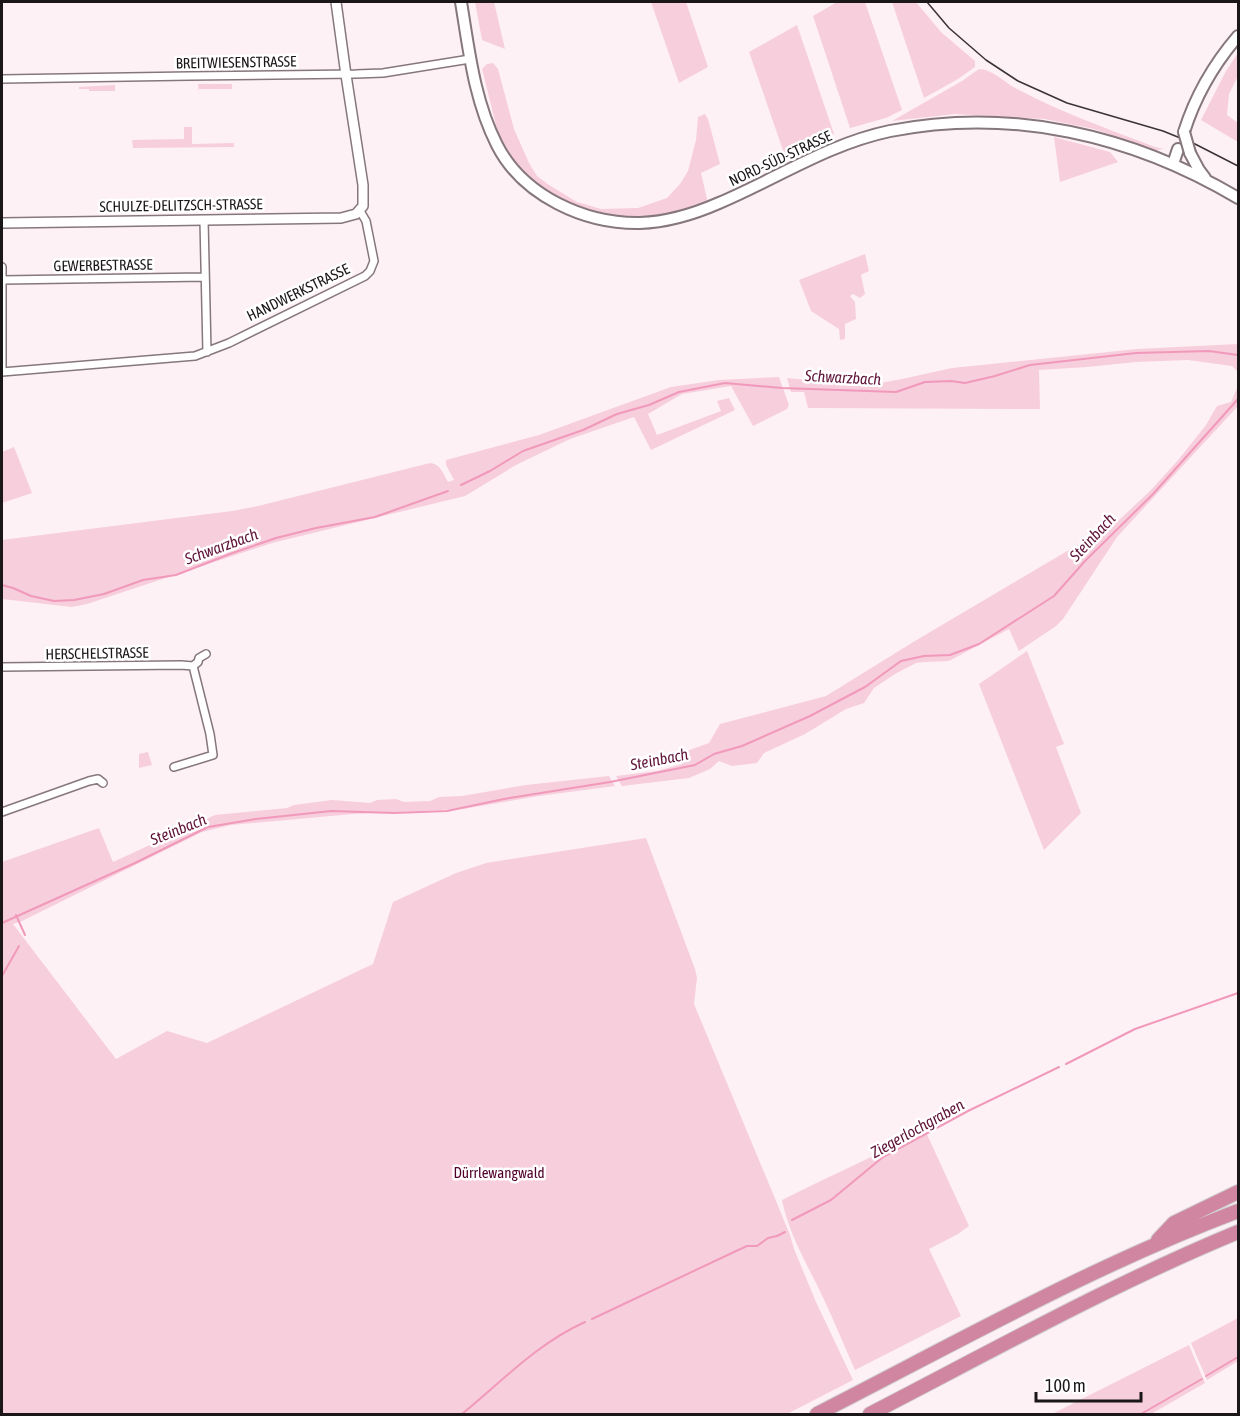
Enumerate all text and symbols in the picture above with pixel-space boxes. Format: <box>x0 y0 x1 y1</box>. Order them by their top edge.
street label: BREITWIESENSTRASSE <box>175 52 297 72</box>
street label: NORD-SÜD-STRASSE <box>726 127 835 189</box>
street label: SCHULZE-DELITZSCH-STRASSE <box>99 195 263 215</box>
street label: GEWERBESTRASSE <box>53 256 153 274</box>
street label: HANDWERKSTRASSE <box>244 260 353 324</box>
water label: Schwarzbach <box>803 366 882 388</box>
water label: Steinbach <box>1065 509 1119 565</box>
water label: Schwarzbach <box>181 524 260 568</box>
street label: HERSCHELSTRASSE <box>45 644 149 662</box>
water label: Steinbach <box>628 745 690 774</box>
water label: Steinbach <box>147 810 209 849</box>
water label: Ziegerlochgraben <box>867 1095 968 1162</box>
park label: Dürrlewangwald <box>453 1164 545 1181</box>
scale bar <box>1036 1365 1141 1403</box>
text: 100 m <box>1045 1375 1086 1396</box>

